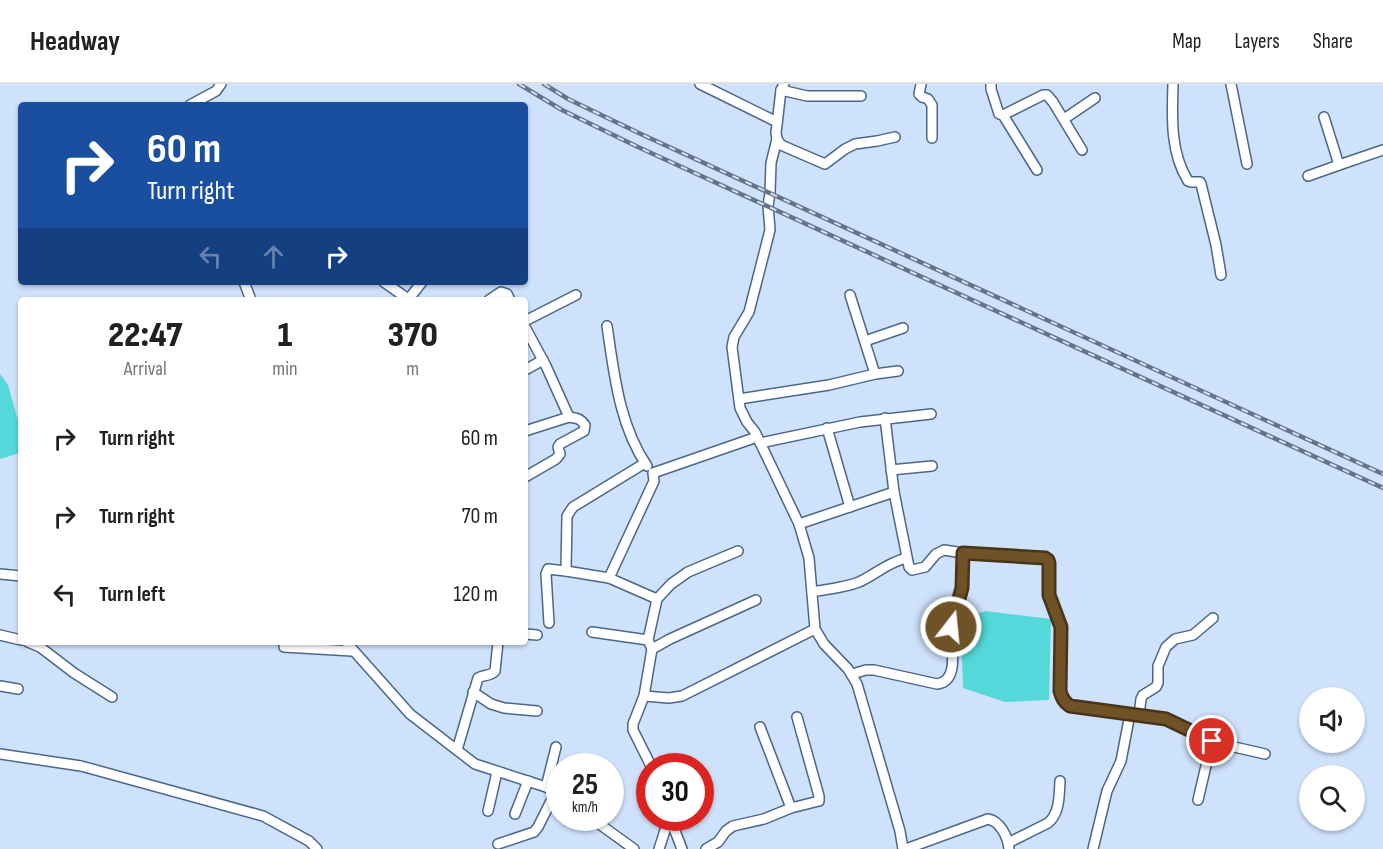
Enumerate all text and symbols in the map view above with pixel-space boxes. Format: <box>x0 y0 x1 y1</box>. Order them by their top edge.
text: Headway <box>30 25 120 58</box>
text: Map <box>1172 29 1201 54</box>
text: Layers <box>1234 29 1280 54</box>
text: Share <box>1313 29 1353 54</box>
text: 60 m <box>147 124 221 175</box>
icon: right <box>48 126 126 204</box>
text: Turn right <box>147 175 234 207</box>
icon: left <box>194 240 227 273</box>
icon: ahead <box>257 240 290 273</box>
icon: right <box>320 240 353 273</box>
text: 22:47 <box>108 314 182 357</box>
text: 1 <box>278 314 292 357</box>
text: 370 <box>388 314 438 357</box>
text: Arrival <box>124 357 167 381</box>
text: min <box>272 357 297 381</box>
text: m <box>406 357 419 381</box>
icon: right <box>48 422 81 455</box>
text: Turn right <box>99 425 175 452</box>
text: 60 m <box>461 425 498 452</box>
icon: right <box>48 500 81 533</box>
text: Turn right <box>99 503 175 530</box>
text: 70 m <box>462 503 498 530</box>
icon: left <box>48 578 81 611</box>
text: Turn left <box>99 581 165 608</box>
text: 120 m <box>454 581 498 608</box>
position arrow <box>919 595 983 659</box>
map controls <box>1299 687 1365 831</box>
button: sound <box>1299 687 1365 753</box>
pin <box>1186 715 1237 766</box>
icon: arrive <box>1195 724 1228 757</box>
speed limit sign: 30 <box>636 753 714 831</box>
button: search <box>1299 765 1365 831</box>
text: 25 <box>572 767 598 803</box>
text: km/h <box>572 798 598 817</box>

